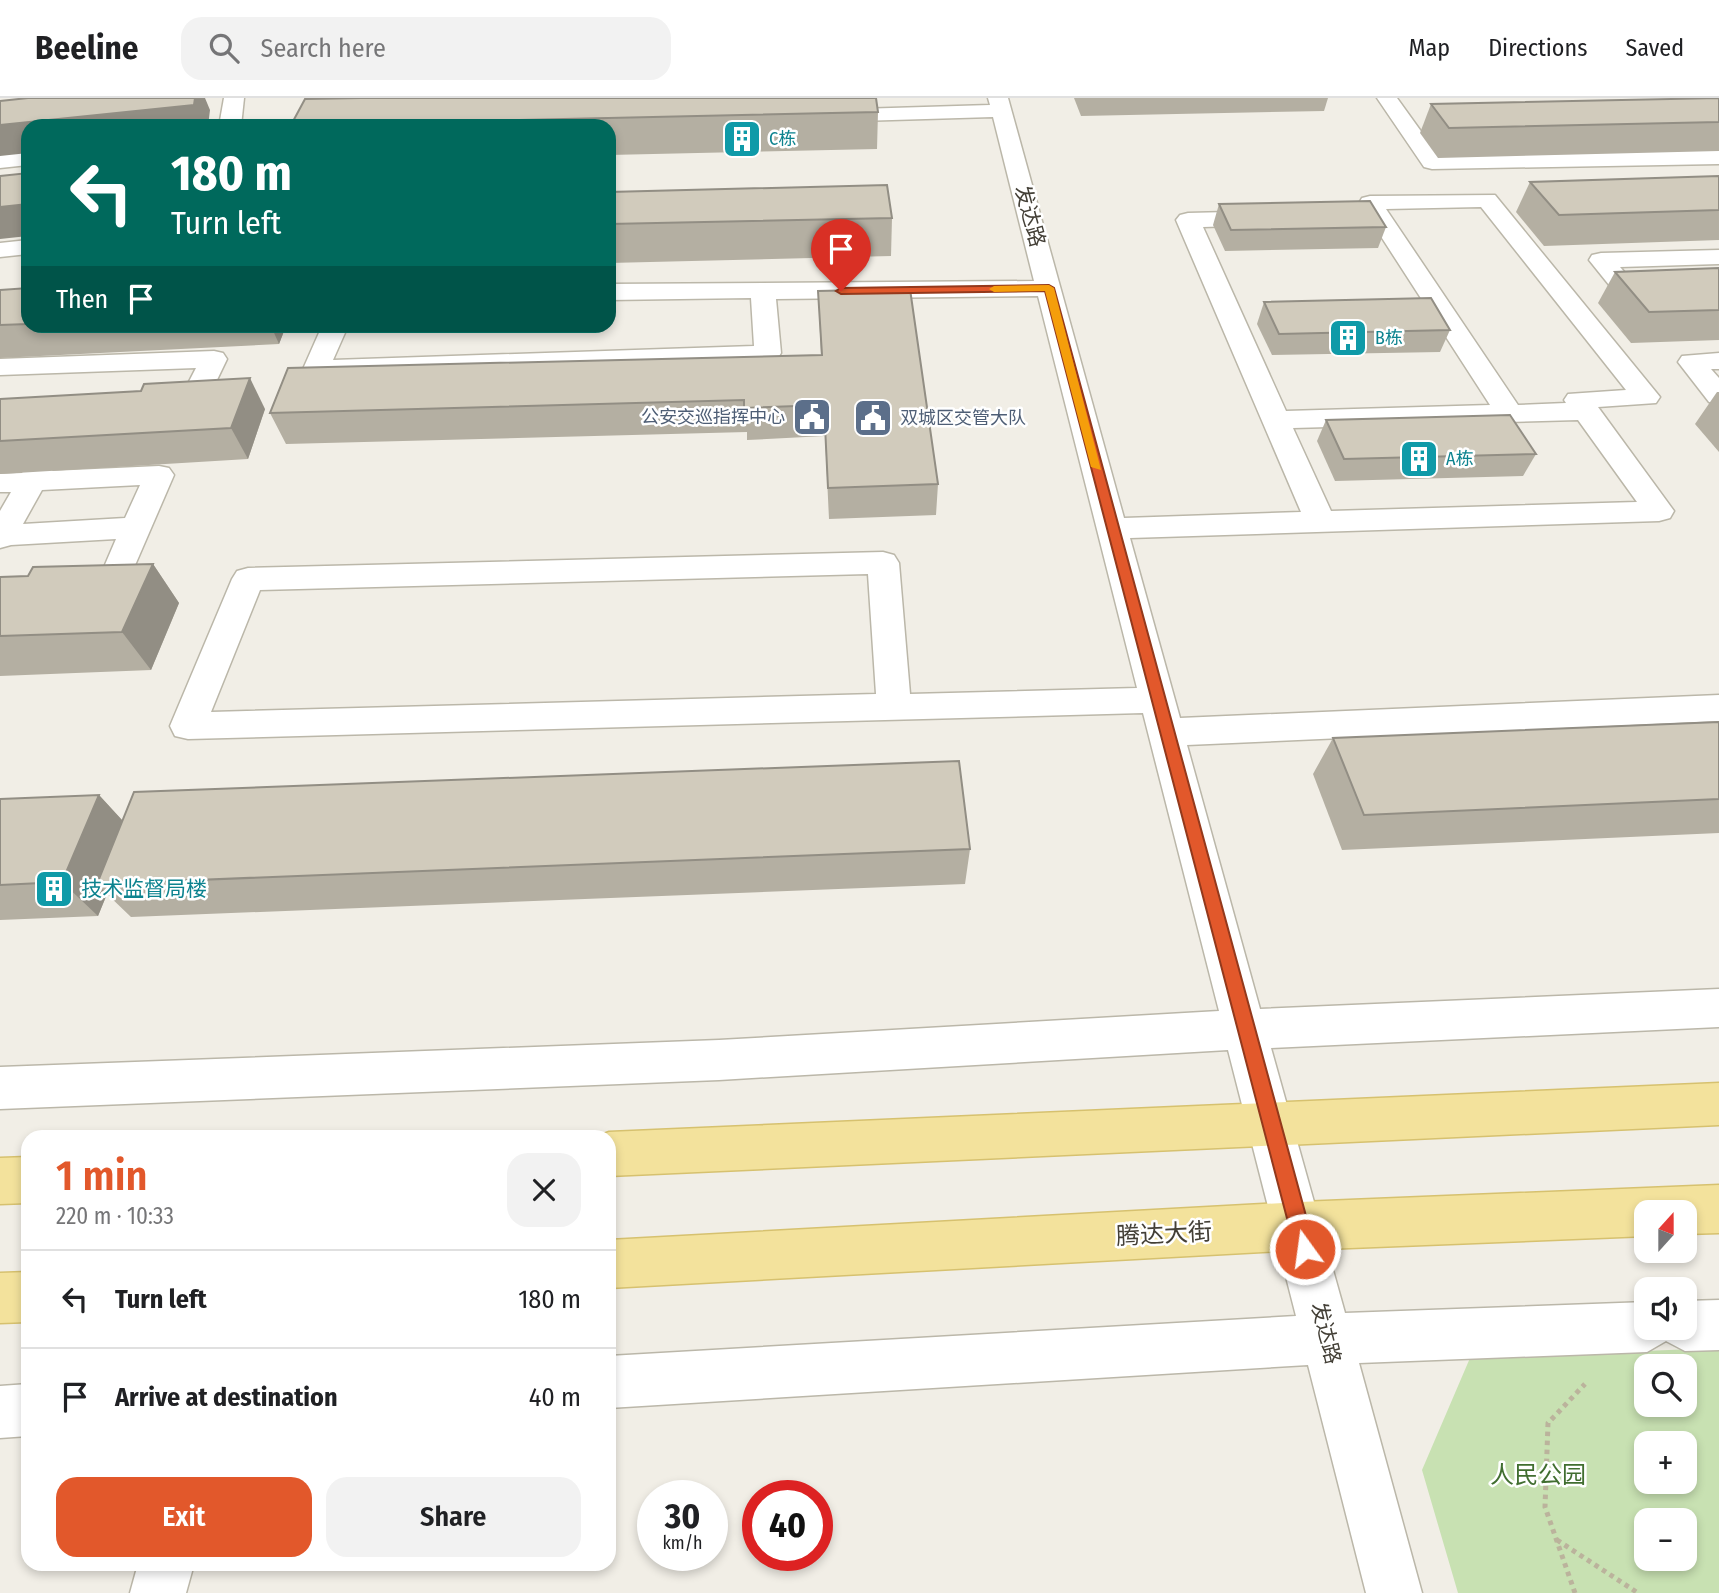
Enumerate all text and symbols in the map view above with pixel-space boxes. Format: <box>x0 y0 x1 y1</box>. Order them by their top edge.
search box <box>181 17 671 80</box>
text: Beeline <box>35 28 139 68</box>
icon: search <box>205 29 243 67</box>
text: Search here <box>261 33 386 64</box>
text: Map <box>1409 34 1450 62</box>
text: Directions <box>1488 34 1587 62</box>
text: Saved <box>1625 34 1684 62</box>
building icon: C栋 <box>721 118 763 160</box>
place label: C栋 <box>769 128 796 150</box>
text: 180 m <box>171 144 292 203</box>
icon: left <box>56 147 147 238</box>
street label: 发达路 <box>1009 182 1051 250</box>
text: Turn left <box>171 204 281 242</box>
pin <box>811 219 871 291</box>
icon: arrive <box>822 230 860 268</box>
icon: arrive <box>122 280 160 318</box>
text: Then <box>56 284 108 315</box>
building icon: B栋 <box>1327 317 1369 359</box>
place label: B栋 <box>1375 327 1403 349</box>
public building icon: 公安交巡指挥中心 <box>791 396 833 438</box>
public building icon: 双城区交管大队 <box>852 397 894 439</box>
place label: 公安交巡指挥中心 <box>641 406 785 428</box>
place label: 双城区交管大队 <box>900 407 1026 429</box>
building icon: A栋 <box>1398 438 1440 480</box>
place label: A栋 <box>1446 448 1473 470</box>
building icon: 技术监督局楼 <box>33 868 75 910</box>
place label: 技术监督局楼 <box>81 876 207 902</box>
text: 1 min <box>56 1151 147 1201</box>
button: close <box>507 1153 581 1227</box>
north arrow <box>1634 1200 1698 1264</box>
map controls <box>1634 1200 1697 1571</box>
text: 220 m · 10:33 <box>56 1202 174 1230</box>
position arrow <box>1268 1212 1342 1286</box>
street label: 腾达大街 <box>1115 1218 1213 1250</box>
button: sound <box>1634 1277 1697 1340</box>
icon: left <box>56 1280 94 1318</box>
text: Turn left <box>115 1284 207 1315</box>
text: 180 m <box>518 1284 581 1315</box>
street label: 发达路 <box>1306 1299 1346 1367</box>
button: search <box>1634 1354 1697 1417</box>
icon: arrive <box>56 1378 94 1416</box>
text: Arrive at destination <box>115 1382 338 1413</box>
text: 40 m <box>529 1382 581 1413</box>
button: + <box>1634 1431 1697 1494</box>
park label: 人民公园 <box>1490 1461 1586 1489</box>
button: Exit <box>56 1477 312 1557</box>
button: Share <box>326 1477 581 1557</box>
speed limit sign: 40 <box>742 1480 833 1571</box>
text: 30 <box>665 1495 700 1537</box>
button: − <box>1634 1508 1697 1571</box>
text: km/h <box>662 1532 703 1554</box>

